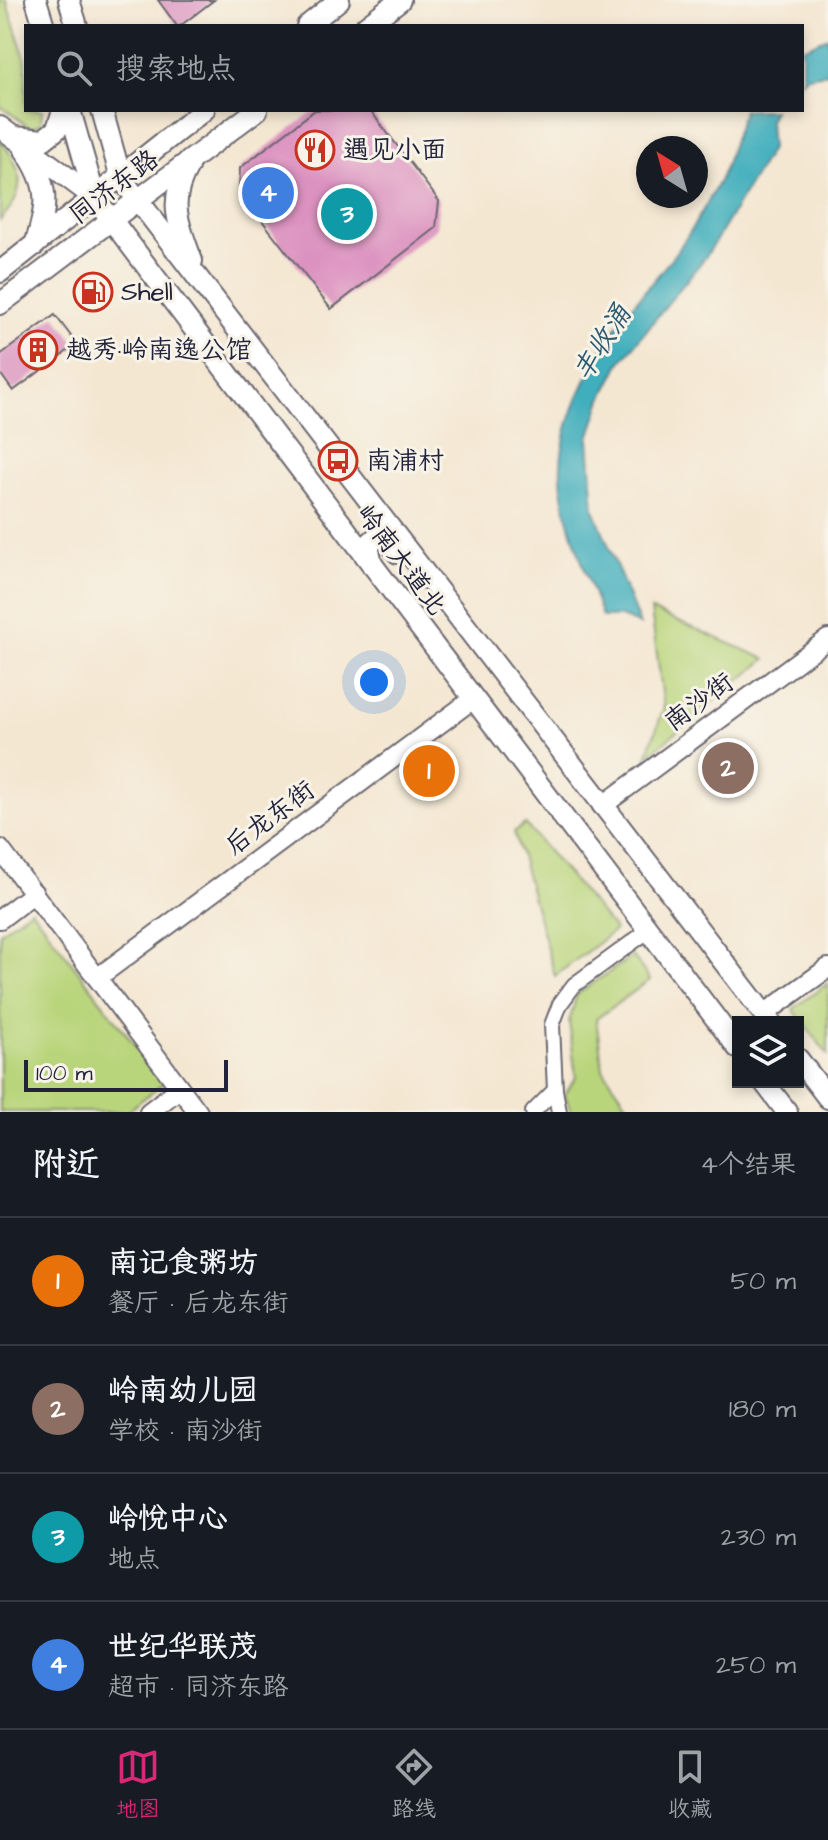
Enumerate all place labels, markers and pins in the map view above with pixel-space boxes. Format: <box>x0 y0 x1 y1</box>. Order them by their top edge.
restaurant icon: 遇见小面 <box>294 129 336 171</box>
place label: 遇见小面 <box>343 132 447 168</box>
pin: 4 <box>242 163 294 223</box>
pin: 3 <box>321 184 373 244</box>
fuel station icon: Shell <box>72 271 114 313</box>
place label: Shell <box>121 274 173 310</box>
building icon: 越秀·岭南逸公馆 <box>17 329 59 371</box>
place label: 越秀·岭南逸公馆 <box>66 332 252 368</box>
bus stop icon: 南浦村 <box>317 440 359 482</box>
place label: 南浦村 <box>366 443 444 479</box>
pin: 2 <box>702 738 754 798</box>
pin: 1 <box>403 741 455 801</box>

